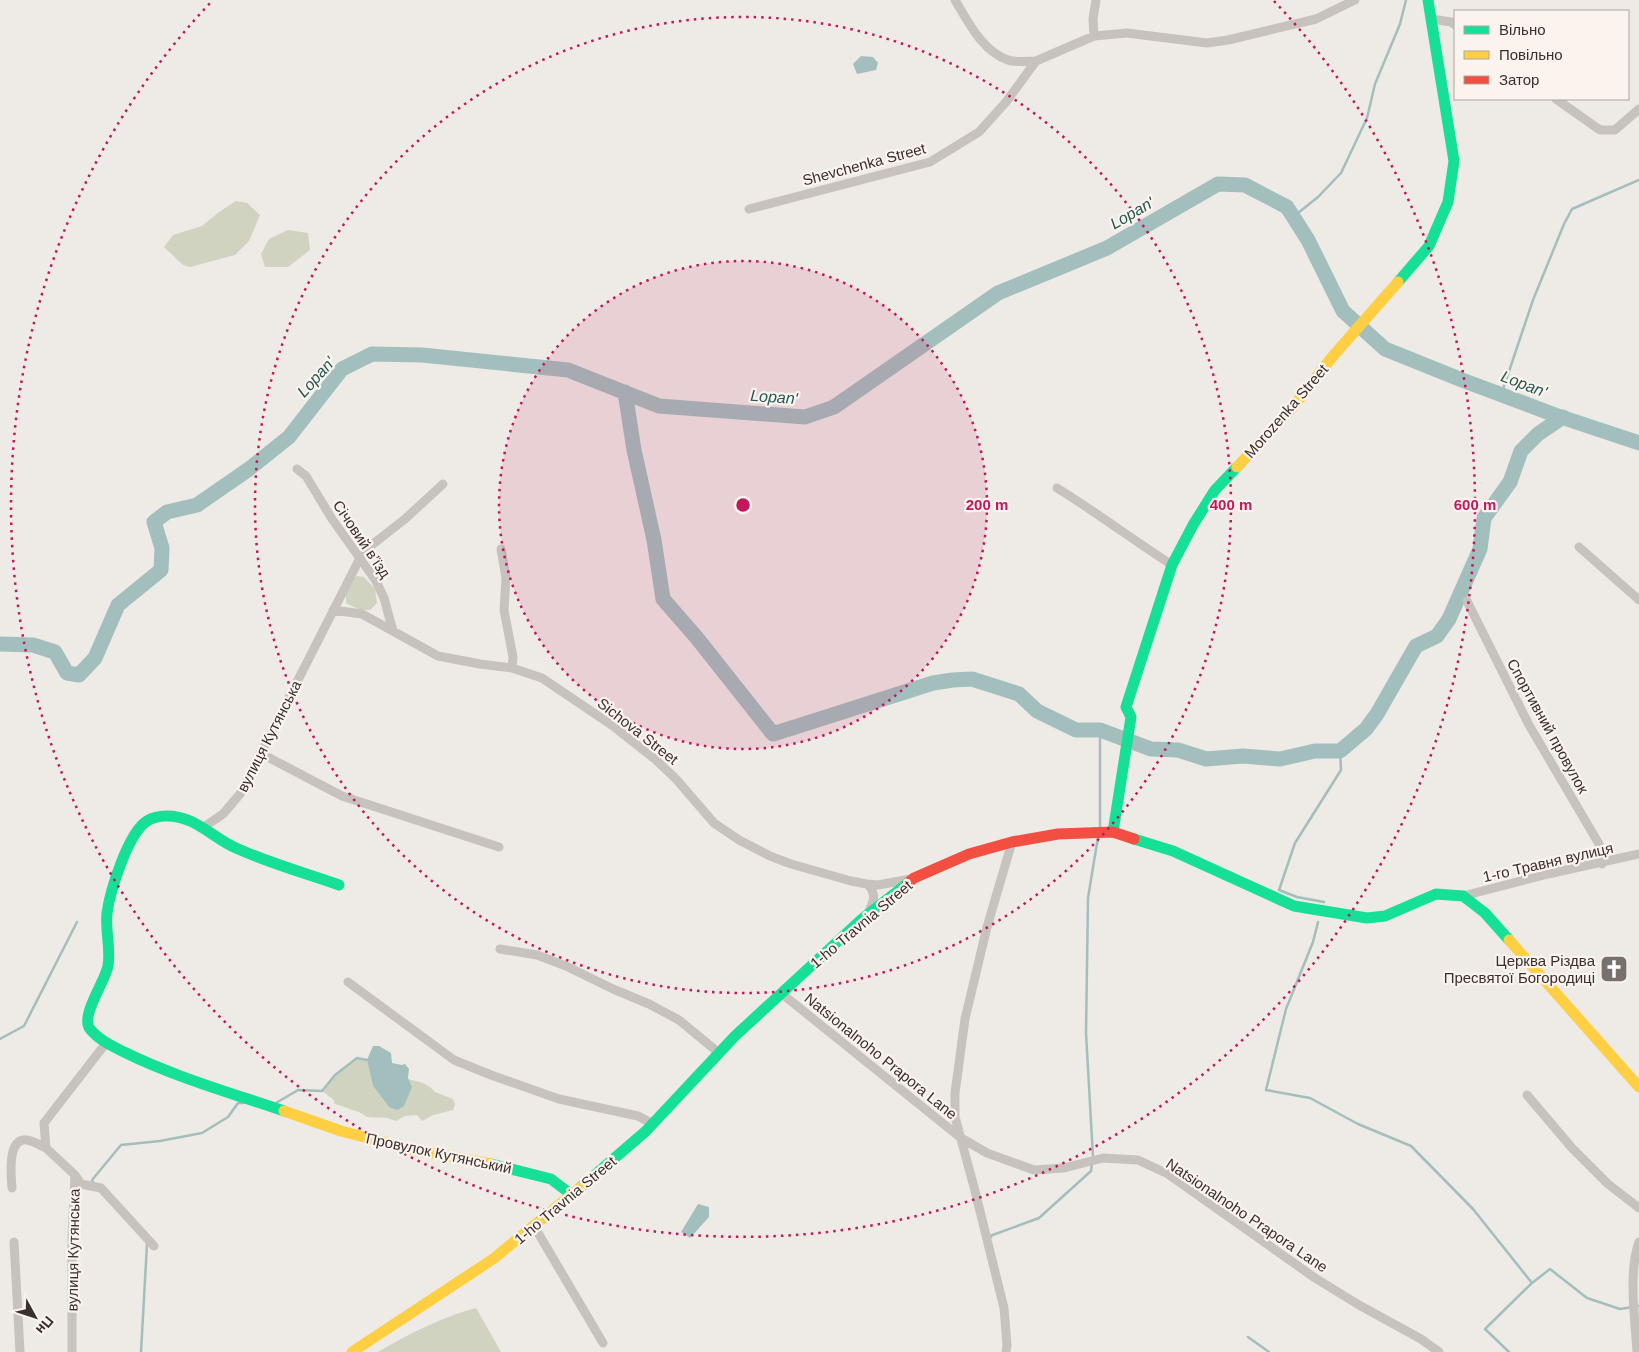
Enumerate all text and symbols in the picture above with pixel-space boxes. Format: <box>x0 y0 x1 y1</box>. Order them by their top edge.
legend <box>1454 10 1629 100</box>
text: Вільно <box>1499 21 1546 38</box>
text: Повільно <box>1499 46 1563 63</box>
text: Затор <box>1499 71 1539 88</box>
street label: Shevchenka Street <box>801 139 928 189</box>
water label: Lopan' <box>1107 193 1158 232</box>
water label: Lopan' <box>294 353 339 400</box>
street label: Morozenka Street <box>1241 360 1332 461</box>
water label: Lopan' <box>1499 368 1550 401</box>
water label: Lopan' <box>750 387 799 407</box>
centre of rings <box>734 496 752 514</box>
text: 200 m <box>966 496 1008 513</box>
text: 400 m <box>1210 496 1252 513</box>
text: 600 m <box>1454 496 1496 513</box>
street label: Січовий в’їзд <box>330 497 394 581</box>
street label: Спортивний провулок <box>1504 656 1592 797</box>
street label: вулиця Кутянська <box>234 677 305 795</box>
street label: Sichova Street <box>594 694 682 768</box>
street label: 1-го Травня вулиця <box>1481 839 1615 885</box>
street label: 1-ho Travnia Street <box>807 876 916 972</box>
place label: Церква Різдва Пресвятої Богородиці <box>1444 952 1596 986</box>
church icon: Церква Різдва Пресвятої Богородиці <box>1599 954 1629 984</box>
street label: Natsionalnoho Prapora Lane <box>801 989 961 1123</box>
street label: Провулок Кутянський <box>365 1129 513 1177</box>
street label: 1-ho Travnia Street <box>511 1152 620 1248</box>
street label: Natsionalnoho Prapora Lane <box>1163 1155 1331 1275</box>
street label: вулиця Кутянська <box>63 1188 83 1312</box>
north arrow <box>10 1292 60 1342</box>
text: Пн <box>33 1313 57 1338</box>

